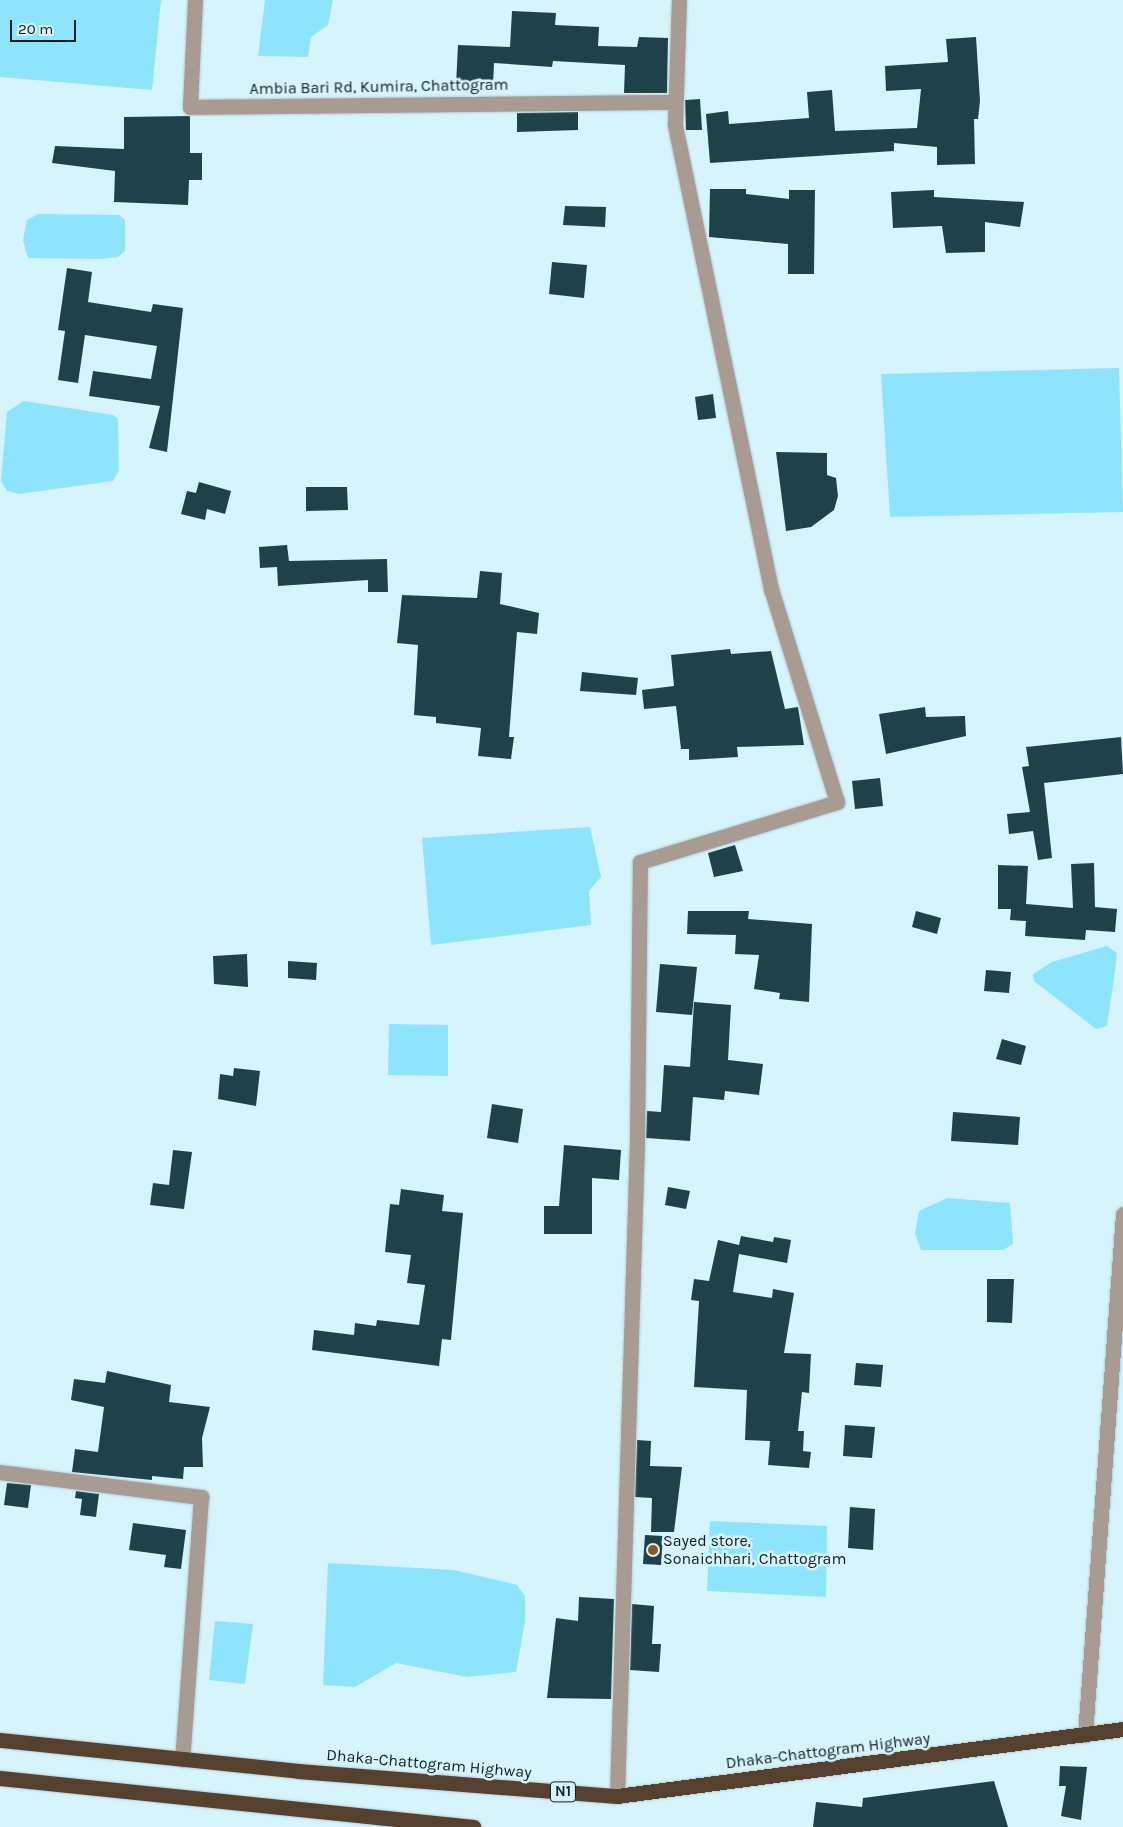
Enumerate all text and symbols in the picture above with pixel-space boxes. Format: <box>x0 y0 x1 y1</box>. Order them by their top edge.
scale bar <box>12 10 79 42</box>
text: 20 m <box>18 20 53 38</box>
street label: Ambia Bari Rd, Kumira, Chattogram <box>249 75 509 99</box>
place label: Sayed store, Sonaichhari, Chattogram <box>663 1531 846 1569</box>
marker: Sayed store, Sonaichhari, Chattogram <box>647 1544 659 1556</box>
street label: Dhaka-Chattogram Highway <box>725 1729 931 1773</box>
street label: Dhaka-Chattogram Highway <box>326 1745 532 1783</box>
road number: N1 <box>549 1780 577 1804</box>

